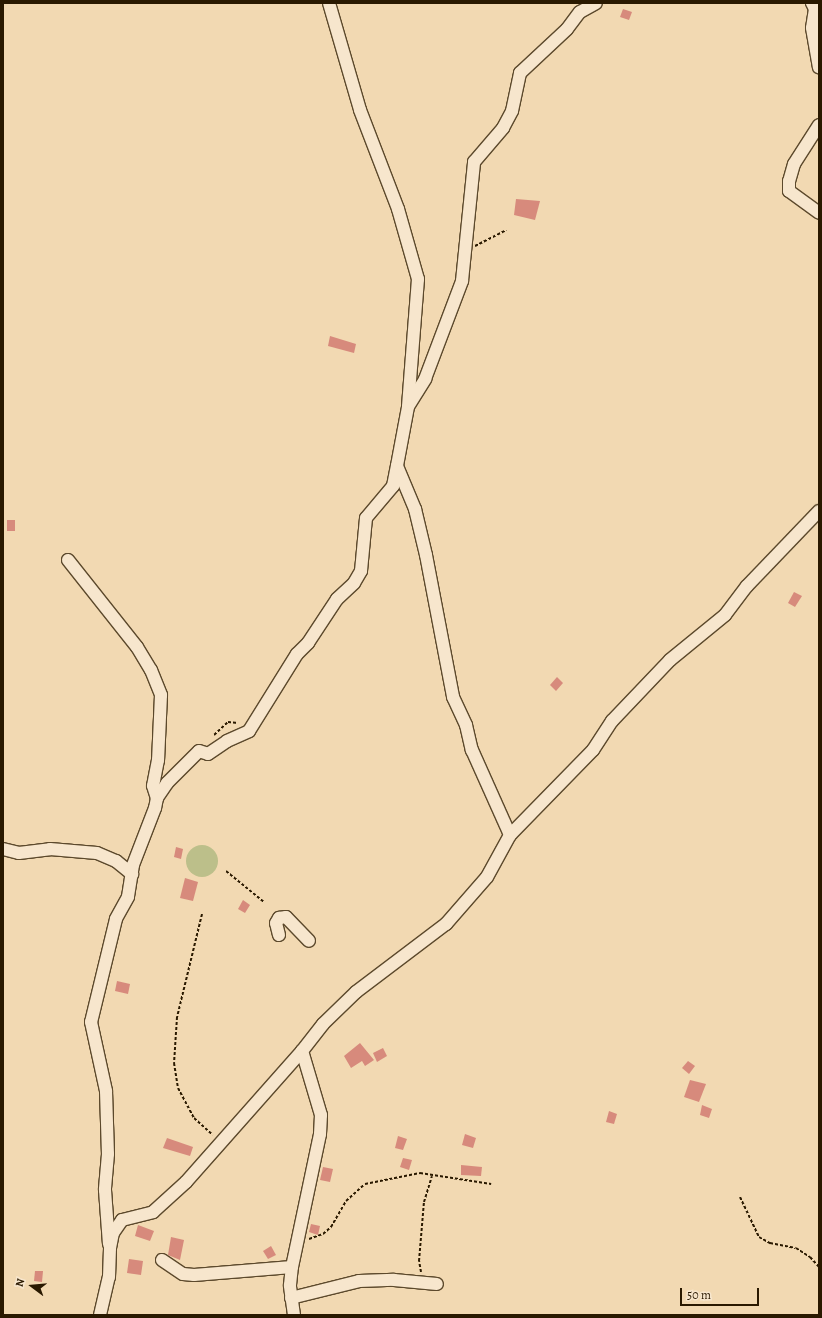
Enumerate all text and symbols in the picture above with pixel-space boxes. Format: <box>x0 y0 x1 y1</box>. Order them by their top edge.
north arrow <box>12 1266 52 1306</box>
text: N <box>12 1277 28 1288</box>
scale bar <box>682 1280 761 1306</box>
text: 50 m <box>687 1287 711 1303</box>

